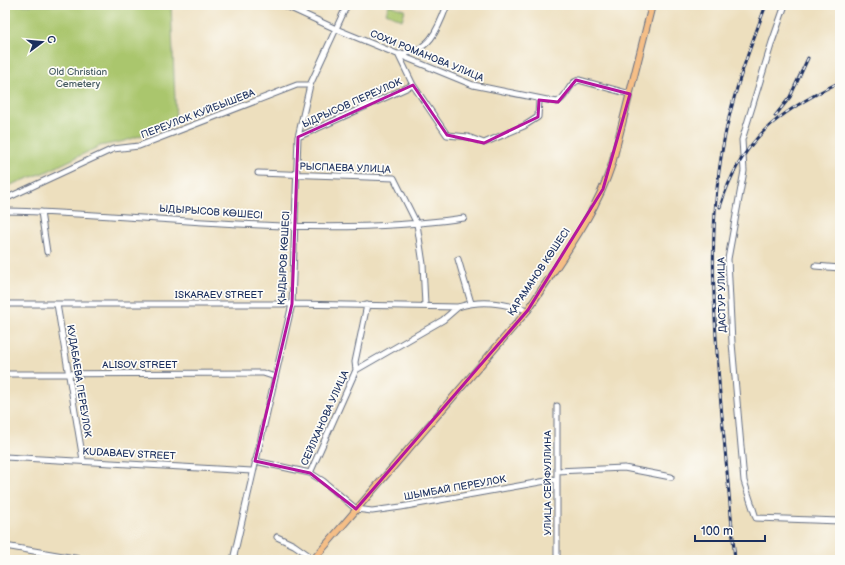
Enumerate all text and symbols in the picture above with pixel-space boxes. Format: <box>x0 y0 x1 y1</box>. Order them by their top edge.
north arrow <box>22 22 62 62</box>
street label: СОХИ РОМАНОВА УЛИЦА <box>368 28 486 85</box>
text: С <box>44 34 59 45</box>
park label: Old Christian Cemetery <box>49 66 108 90</box>
street label: ЫДРЫСОВ ПЕРЕУЛОК <box>300 75 404 130</box>
street label: ПЕРЕУЛОК КУЙБЫШЕВА <box>139 86 257 141</box>
street label: РЫСПАЕВА УЛИЦА <box>299 160 392 176</box>
street label: ЫДЫРЫСОВ КӨШЕСІ <box>159 202 263 222</box>
street label: ҚЫДЫРОВ КӨШЕСІ <box>276 211 292 305</box>
street label: ҚАРАМАНОВ КӨШЕСІ <box>505 226 573 318</box>
street label: ДАСТУР УЛИЦА <box>715 256 729 333</box>
street label: ISKARAEV STREET <box>175 289 263 301</box>
street label: КУДАБАЕВА ПЕРЕУЛОК <box>64 324 94 439</box>
street label: ALISOV STREET <box>102 359 178 371</box>
street label: СЕЙЛХАНОВА УЛИЦА <box>299 368 352 467</box>
street label: УЛИЦА СЕЙФУЛЛИНА <box>542 430 554 535</box>
street label: KUDABAEV STREET <box>82 446 176 462</box>
street label: ШЫМБАЙ ПЕРЕУЛОК <box>403 473 508 503</box>
scale bar <box>695 517 765 543</box>
text: 100 m <box>701 524 733 539</box>

